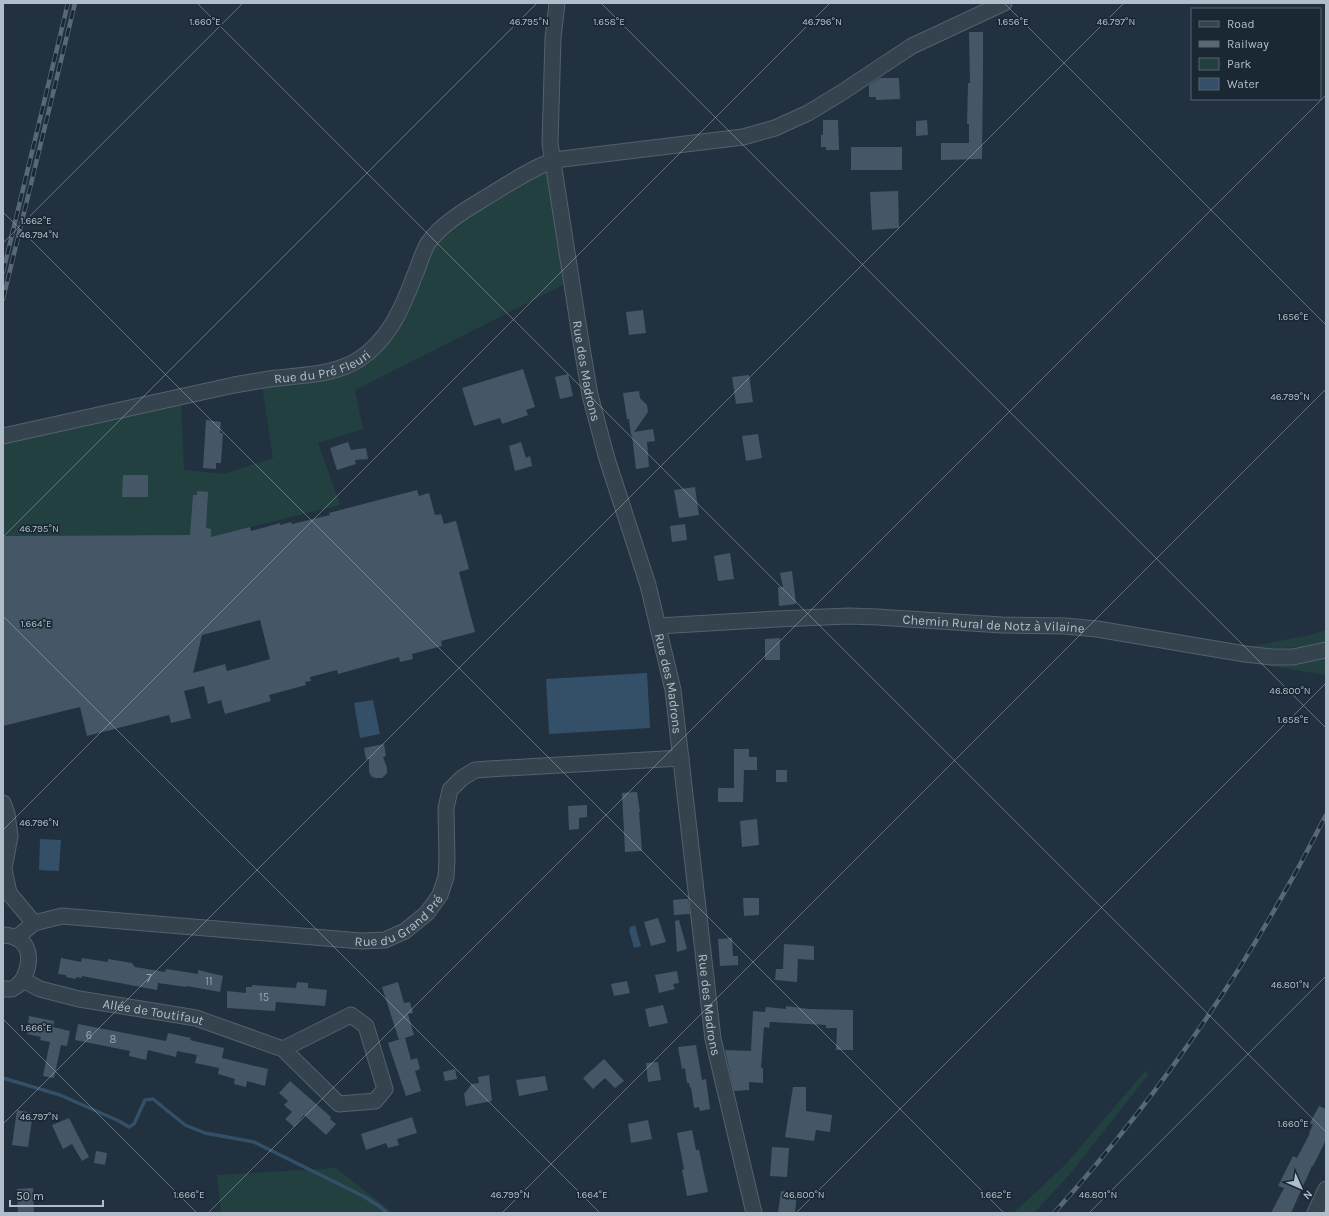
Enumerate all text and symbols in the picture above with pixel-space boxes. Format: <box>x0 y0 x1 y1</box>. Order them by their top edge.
legend <box>1191 8 1321 100</box>
text: 1.660°E <box>189 16 221 28</box>
text: 46.795°N <box>509 16 549 28</box>
text: 1.658°E <box>593 16 625 28</box>
text: 46.796°N <box>802 16 842 28</box>
text: 1.656°E <box>997 16 1029 28</box>
text: 46.797°N <box>1097 16 1135 28</box>
text: Road <box>1227 17 1255 31</box>
text: Railway <box>1227 37 1269 51</box>
text: Park <box>1227 57 1252 71</box>
text: Water <box>1227 77 1260 91</box>
text: 1.662°E <box>20 215 52 227</box>
text: 46.794°N <box>19 229 59 241</box>
text: 1.656°E <box>1277 311 1309 323</box>
street label: Rue des Madrons <box>570 319 604 423</box>
street label: Rue du Pré Fleuri <box>273 347 373 386</box>
text: 46.799°N <box>1270 391 1310 403</box>
text: 46.795°N <box>19 523 59 535</box>
street label: Chemin Rural de Notz à Vilaine <box>902 612 1085 636</box>
text: 1.664°E <box>20 618 52 630</box>
street label: Rue des Madrons <box>652 632 685 735</box>
text: 46.800°N <box>1269 685 1311 697</box>
text: 1.658°E <box>1277 714 1309 726</box>
text: 46.796°N <box>19 817 59 829</box>
street label: Rue du Grand Pré <box>354 891 446 949</box>
street label: Rue des Madrons <box>695 953 724 1057</box>
house number: 7 <box>146 972 152 985</box>
house number: 11 <box>205 975 213 988</box>
text: 46.801°N <box>1271 979 1309 991</box>
house number: 15 <box>259 991 269 1004</box>
street label: Allée de Toutifaut <box>102 996 206 1028</box>
text: 1.666°E <box>20 1022 52 1034</box>
house number: 6 <box>86 1029 92 1042</box>
house number: 8 <box>110 1033 117 1046</box>
text: 46.797°N <box>20 1111 58 1123</box>
text: 1.660°E <box>1277 1118 1309 1130</box>
north arrow <box>1281 1168 1321 1208</box>
scale bar <box>10 1182 103 1208</box>
text: N <box>1300 1187 1315 1202</box>
text: 50 m <box>16 1189 44 1203</box>
text: 1.666°E <box>173 1189 205 1201</box>
text: 46.799°N <box>490 1189 530 1201</box>
text: 1.664°E <box>576 1189 608 1201</box>
text: 46.800°N <box>783 1189 825 1201</box>
text: 1.662°E <box>980 1189 1012 1201</box>
text: 46.801°N <box>1079 1189 1117 1201</box>

